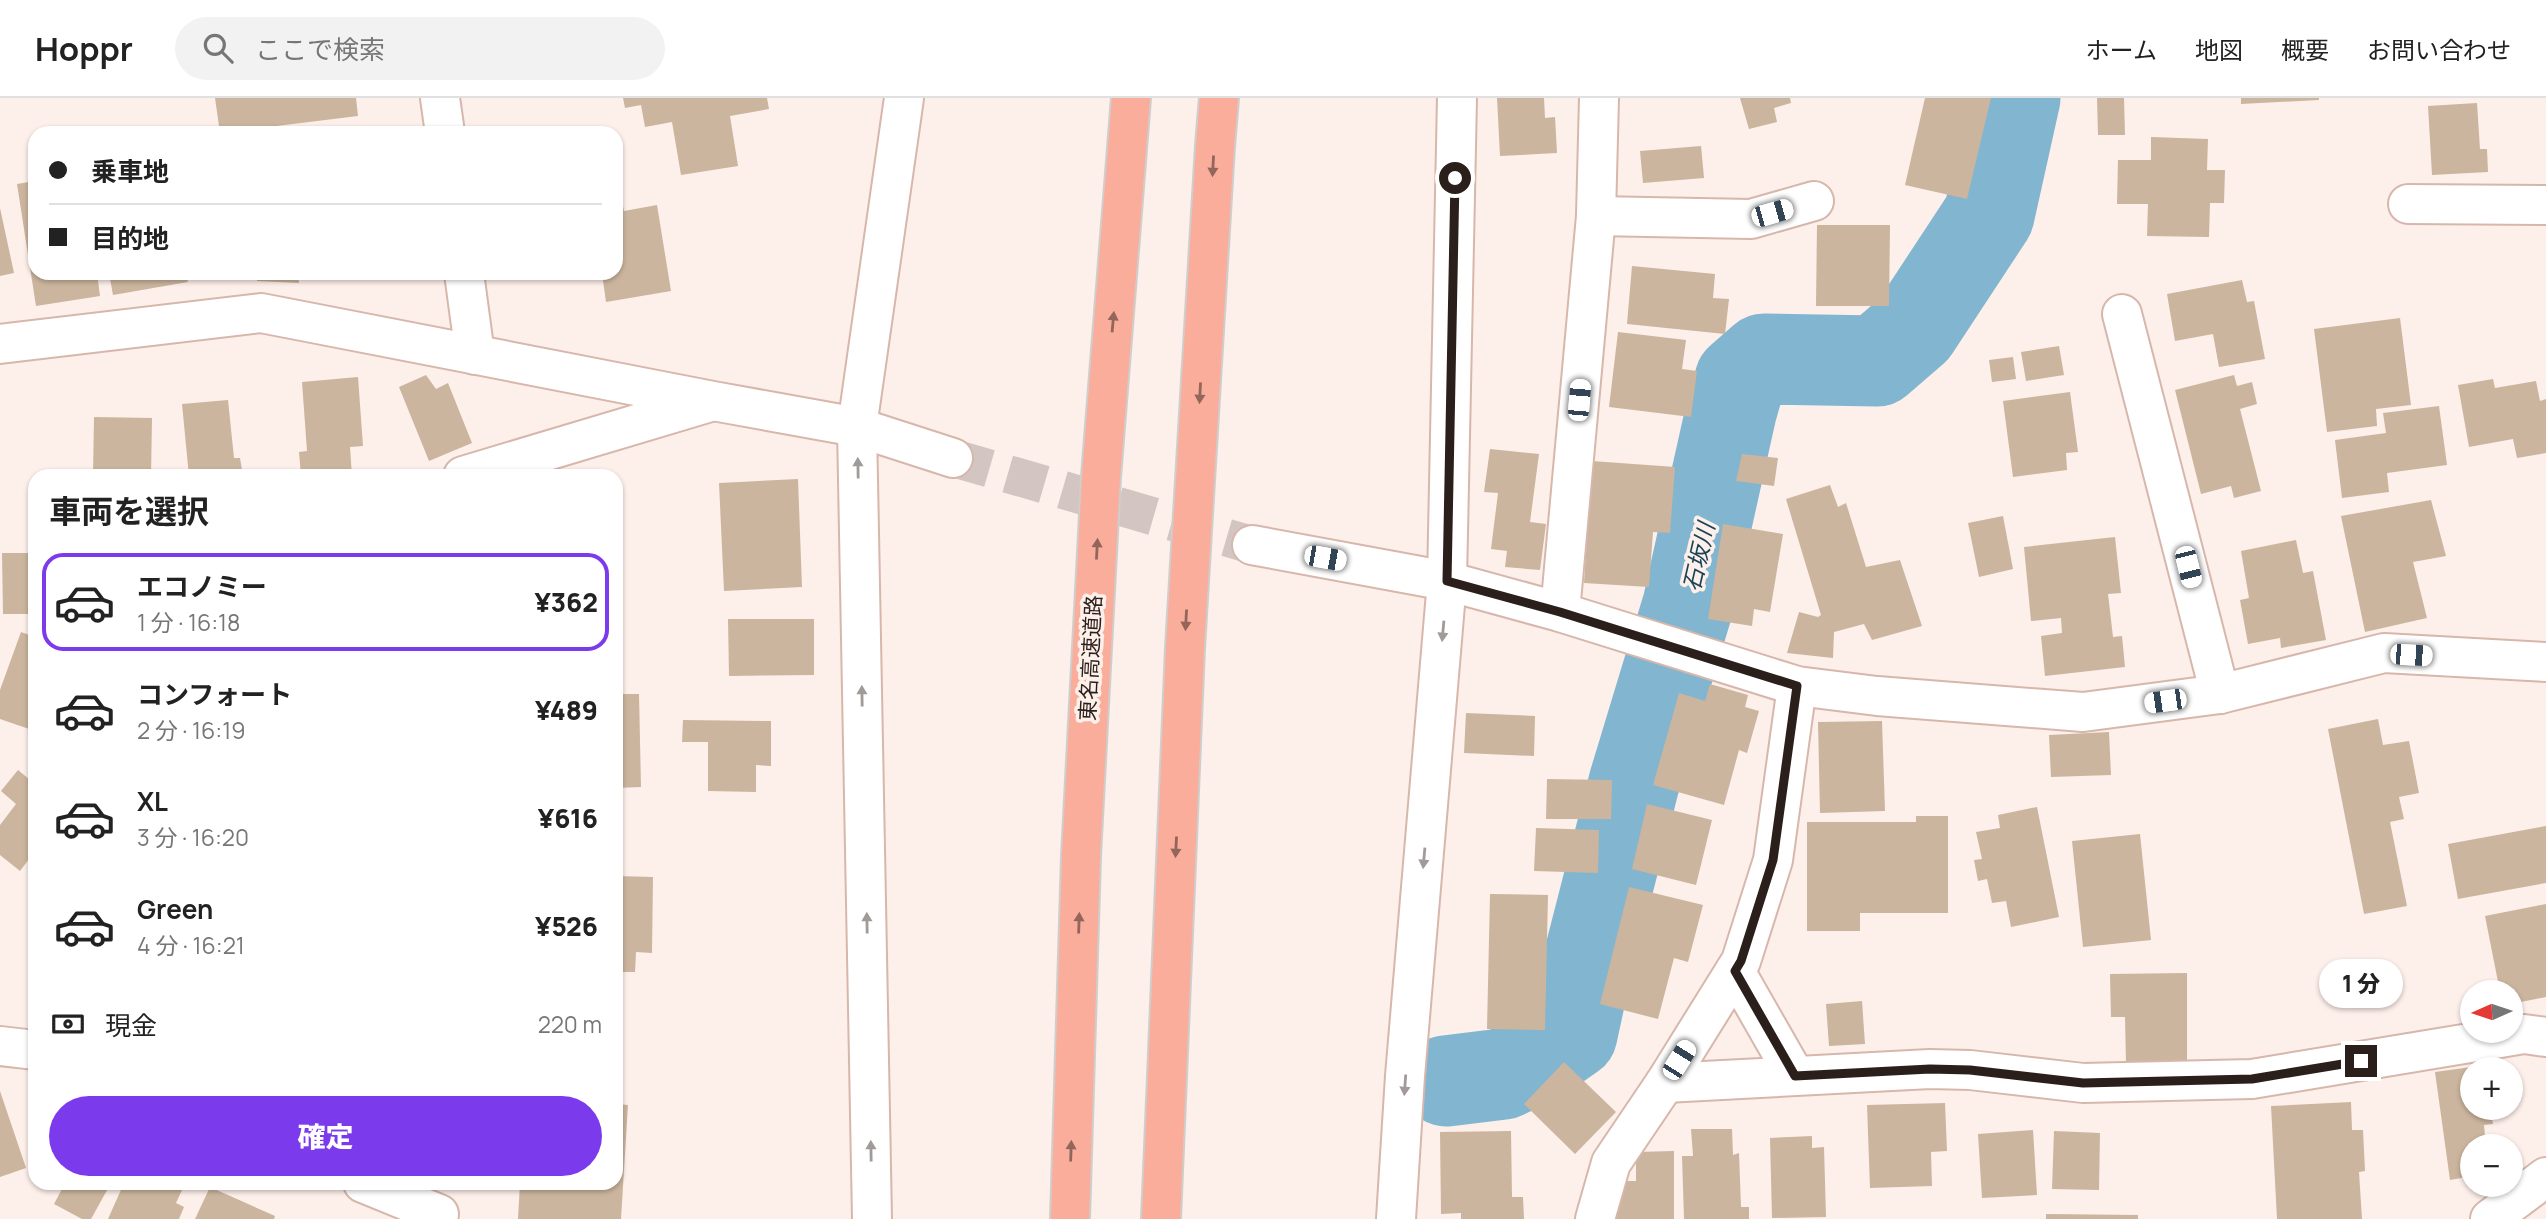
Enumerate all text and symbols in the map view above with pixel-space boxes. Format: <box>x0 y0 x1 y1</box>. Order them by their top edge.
search box <box>175 17 665 80</box>
text: Hoppr <box>35 26 133 71</box>
icon: search <box>199 29 237 67</box>
text: ここで検索 <box>255 31 385 67</box>
text: ホーム <box>2086 33 2157 66</box>
text: 地図 <box>2195 33 2243 66</box>
text: 概要 <box>2281 33 2329 66</box>
text: お問い合わせ <box>2367 33 2511 66</box>
text: 乗車地 <box>91 153 169 189</box>
one-way arrow <box>1208 155 1219 177</box>
route start <box>1439 162 1471 194</box>
car <box>1749 197 1796 229</box>
text: 目的地 <box>91 220 169 256</box>
one-way arrow <box>1108 311 1119 333</box>
car <box>1567 378 1592 422</box>
one-way arrow <box>1194 382 1205 404</box>
one-way arrow <box>852 457 863 479</box>
text: 車両を選択 <box>49 489 209 533</box>
water label: 石坂川 <box>1675 517 1722 594</box>
one-way arrow <box>1092 538 1103 560</box>
car <box>1303 544 1348 572</box>
car <box>2173 544 2204 590</box>
text: エコノミー <box>137 568 267 604</box>
icon: car <box>53 571 116 634</box>
text: ¥362 <box>534 584 598 620</box>
street label: 東名高速道路 <box>1073 594 1107 722</box>
text: 1 分 · 16:18 <box>137 606 240 638</box>
one-way arrow <box>1181 609 1192 631</box>
one-way arrow <box>1437 621 1448 643</box>
car <box>2390 643 2433 667</box>
text: コンフォート <box>137 676 292 712</box>
icon: car <box>53 679 116 742</box>
one-way arrow <box>856 685 868 707</box>
car <box>2143 688 2188 714</box>
text: ¥489 <box>535 692 598 728</box>
text: 2 分 · 16:19 <box>137 714 245 746</box>
text: XL <box>137 783 168 819</box>
icon: car <box>53 787 116 850</box>
text: ¥616 <box>538 800 598 836</box>
text: 3 分 · 16:20 <box>137 821 249 853</box>
one-way arrow <box>1170 837 1181 859</box>
one-way arrow <box>1418 847 1429 869</box>
text: Green <box>137 891 213 927</box>
icon: car <box>53 895 116 958</box>
text: ¥526 <box>535 908 598 944</box>
one-way arrow <box>861 912 872 934</box>
one-way arrow <box>1073 912 1084 934</box>
text: 4 分 · 16:21 <box>137 929 245 961</box>
callout: 1 分 <box>2319 960 2403 1009</box>
text: 1 分 <box>2342 967 2380 999</box>
north arrow <box>2460 980 2524 1043</box>
map controls <box>2460 980 2523 1197</box>
icon: cash <box>49 1005 87 1043</box>
text: 現金 <box>105 1007 157 1043</box>
text: 220 m <box>538 1008 602 1040</box>
car <box>1659 1037 1700 1083</box>
route end <box>2345 1045 2377 1077</box>
button: + <box>2460 1057 2523 1120</box>
one-way arrow <box>1399 1074 1410 1096</box>
button: 確定 <box>49 1096 602 1176</box>
button: − <box>2460 1134 2523 1197</box>
one-way arrow <box>865 1140 877 1162</box>
one-way arrow <box>1065 1140 1077 1162</box>

